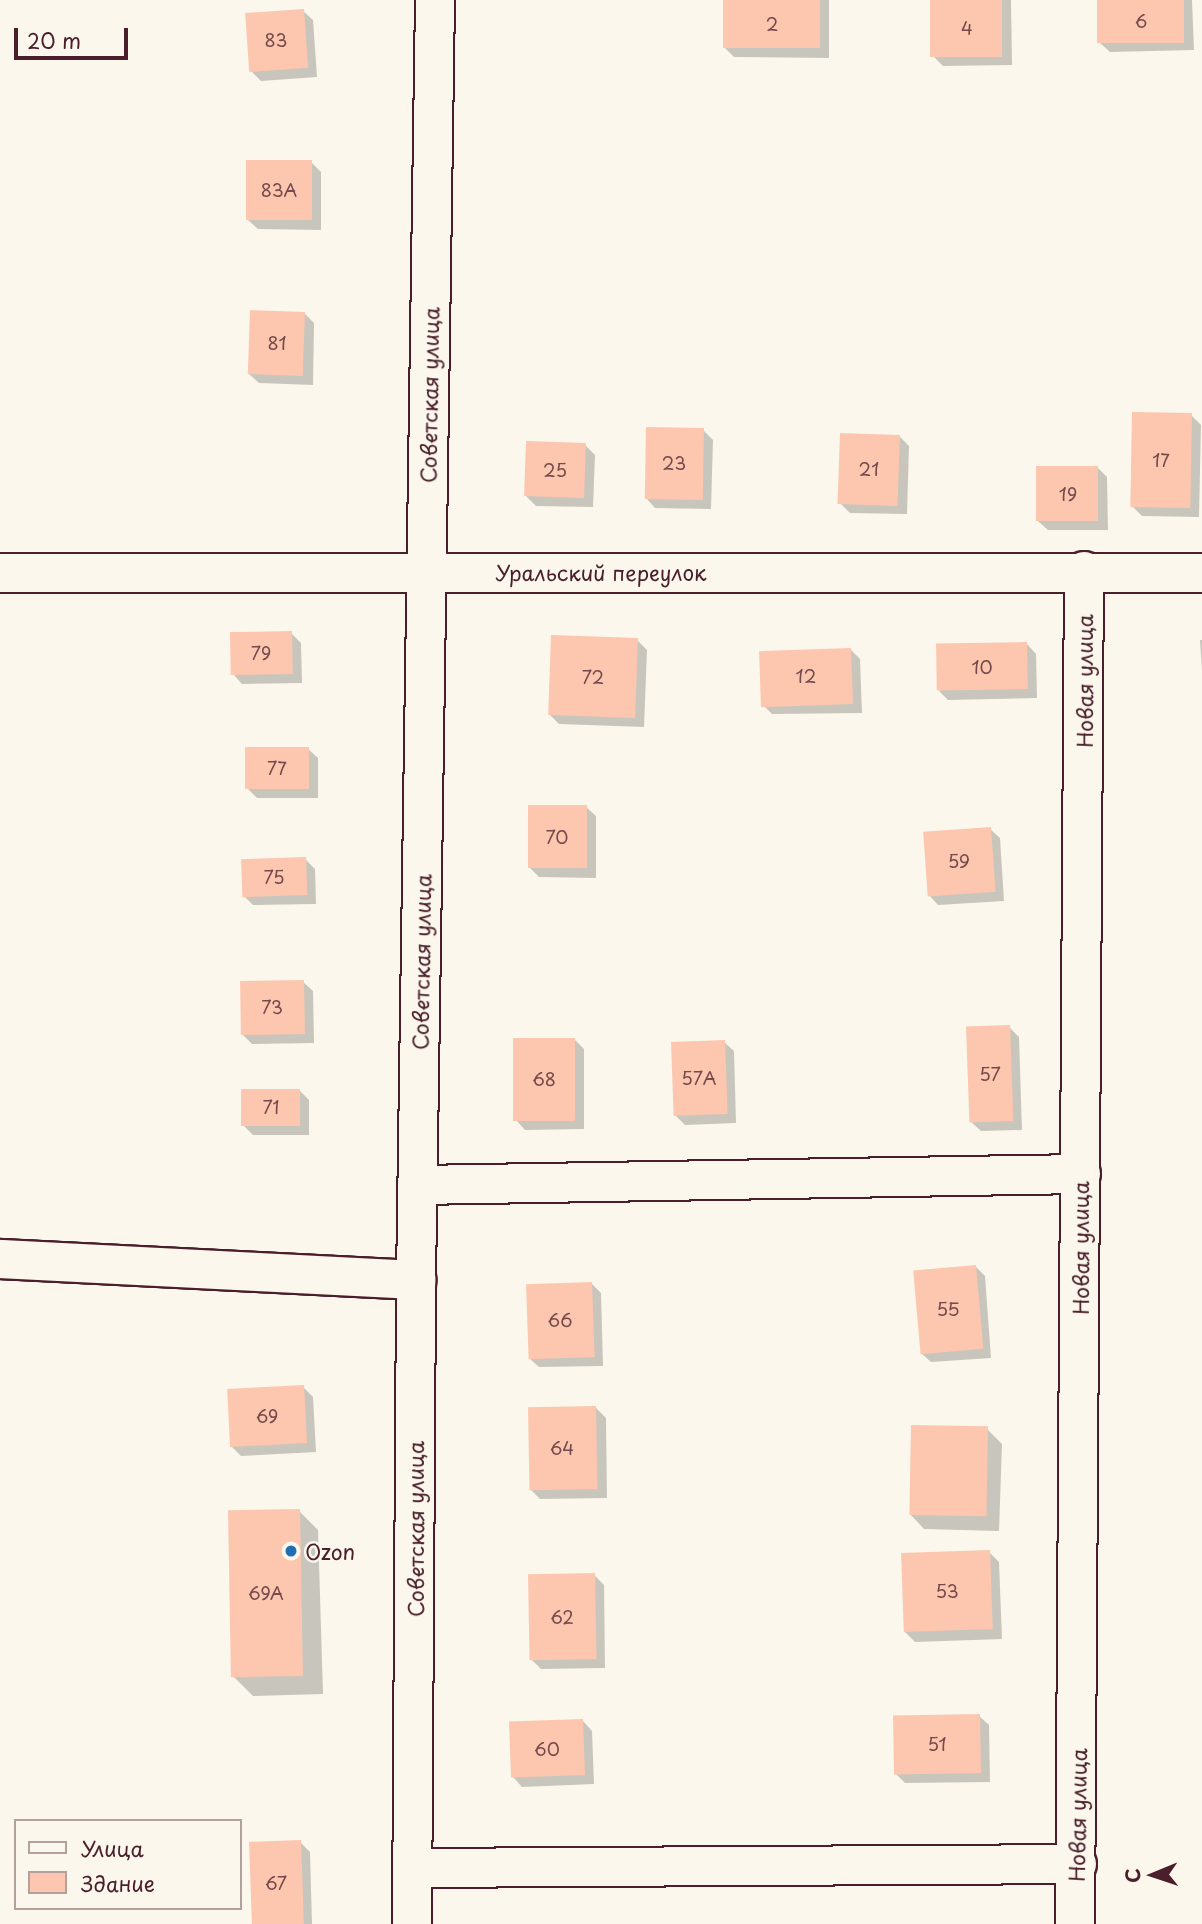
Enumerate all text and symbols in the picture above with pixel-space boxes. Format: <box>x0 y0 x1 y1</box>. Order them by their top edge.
house number: 6 <box>1135 10 1147 32</box>
house number: 2 <box>766 13 778 35</box>
scale bar <box>18 14 131 58</box>
house number: 4 <box>961 17 973 39</box>
text: 20 m <box>27 24 81 56</box>
house number: 83 <box>265 29 287 51</box>
house number: 83А <box>261 179 297 201</box>
street label: Советская улица <box>415 306 443 484</box>
house number: 81 <box>267 332 287 354</box>
house number: 17 <box>1152 449 1170 471</box>
house number: 23 <box>662 452 686 474</box>
house number: 21 <box>859 458 879 480</box>
house number: 25 <box>543 459 567 481</box>
house number: 19 <box>1059 483 1077 505</box>
street label: Уральский переулок <box>496 559 706 585</box>
street label: Новая улица <box>1071 614 1097 748</box>
house number: 79 <box>251 642 271 664</box>
house number: 10 <box>971 656 993 678</box>
house number: 12 <box>796 665 816 687</box>
house number: 72 <box>582 666 604 688</box>
house number: 77 <box>267 757 287 779</box>
house number: 70 <box>546 826 568 848</box>
house number: 59 <box>948 850 970 872</box>
house number: 75 <box>264 866 284 888</box>
street label: Советская улица <box>407 873 435 1051</box>
house number: 73 <box>261 996 283 1018</box>
house number: 57 <box>979 1063 1001 1085</box>
house number: 57А <box>681 1067 717 1089</box>
house number: 68 <box>532 1068 556 1090</box>
house number: 71 <box>263 1096 279 1118</box>
street label: Новая улица <box>1067 1181 1093 1315</box>
house number: 55 <box>936 1298 960 1320</box>
house number: 66 <box>548 1309 572 1331</box>
house number: 69 <box>256 1405 278 1427</box>
house number: 64 <box>550 1437 574 1459</box>
street label: Советская улица <box>402 1440 428 1618</box>
place label: Ozon <box>305 1538 355 1564</box>
marker: Ozon <box>283 1543 299 1559</box>
house number: 53 <box>935 1580 959 1602</box>
house number: 69А <box>248 1582 284 1604</box>
house number: 62 <box>550 1606 574 1628</box>
house number: 51 <box>927 1733 947 1755</box>
house number: 60 <box>534 1738 560 1760</box>
street label: Новая улица <box>1063 1748 1091 1882</box>
legend <box>14 1819 242 1910</box>
text: Улица <box>81 1832 144 1864</box>
north arrow <box>1118 1840 1188 1910</box>
text: Здание <box>81 1867 155 1899</box>
text: С <box>1118 1868 1146 1883</box>
house number: 67 <box>265 1872 287 1894</box>

